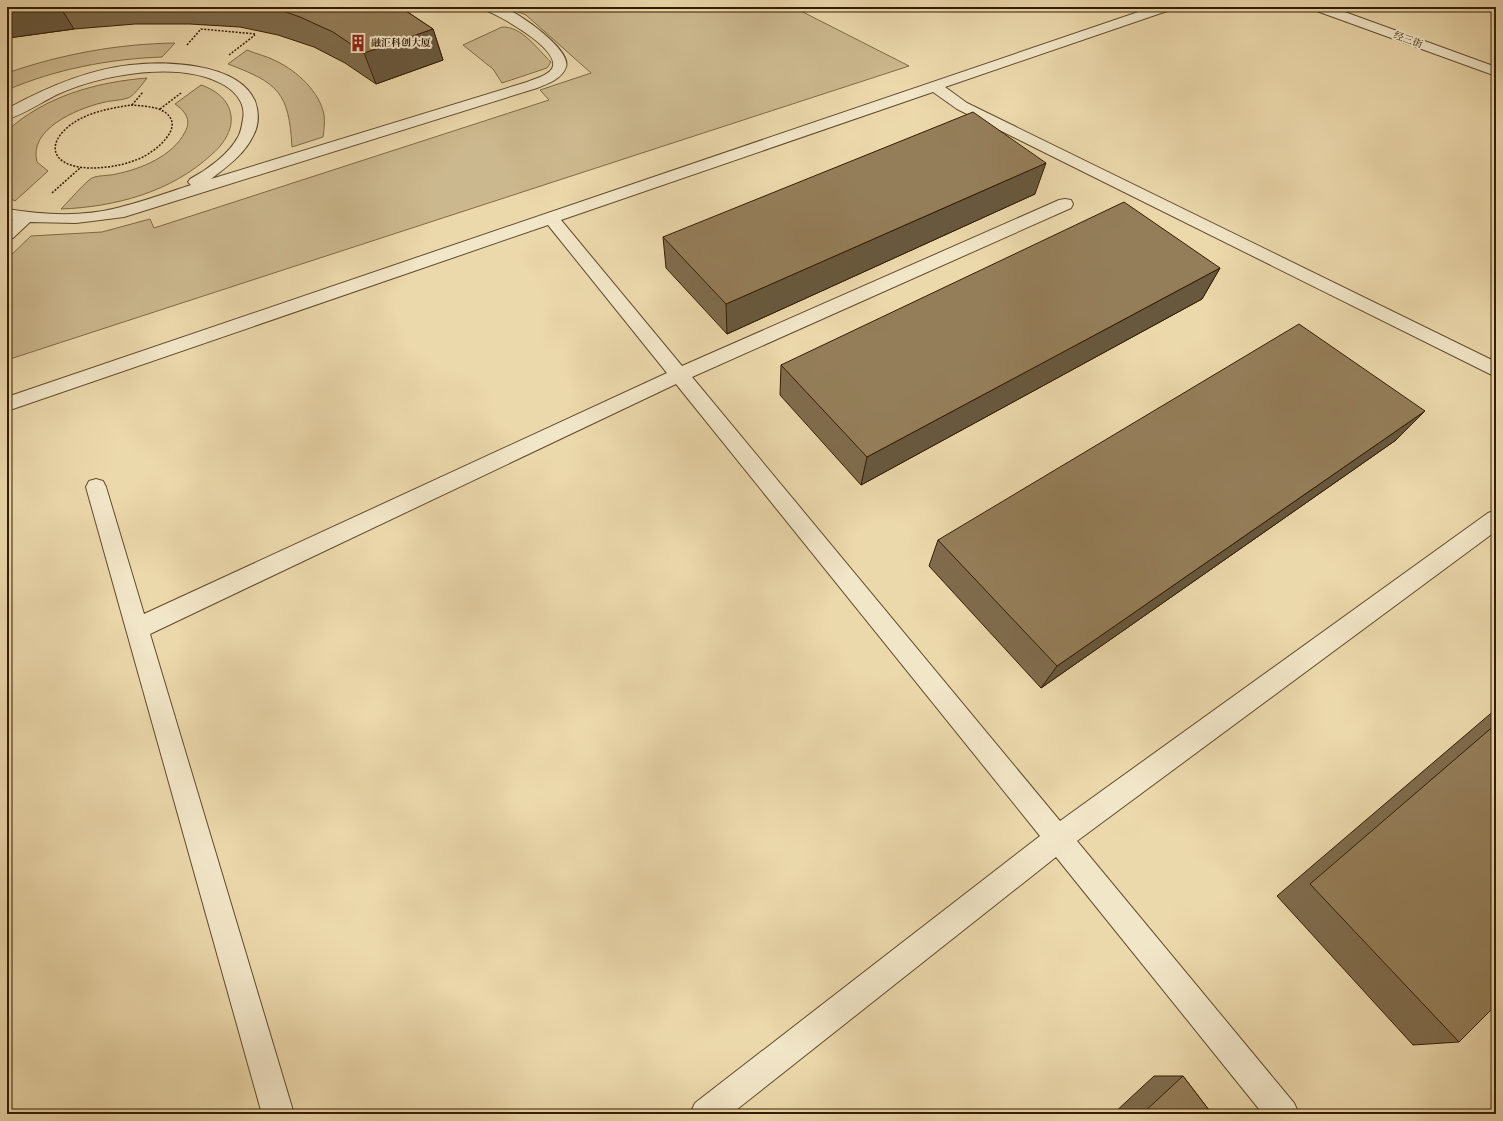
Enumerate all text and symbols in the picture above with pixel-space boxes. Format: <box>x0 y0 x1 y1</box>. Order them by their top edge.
street label: 经三街 <box>1392 28 1424 52</box>
building icon: 融汇科创大厦 <box>348 33 368 53</box>
place label: 融汇科创大厦 <box>371 36 431 50</box>

